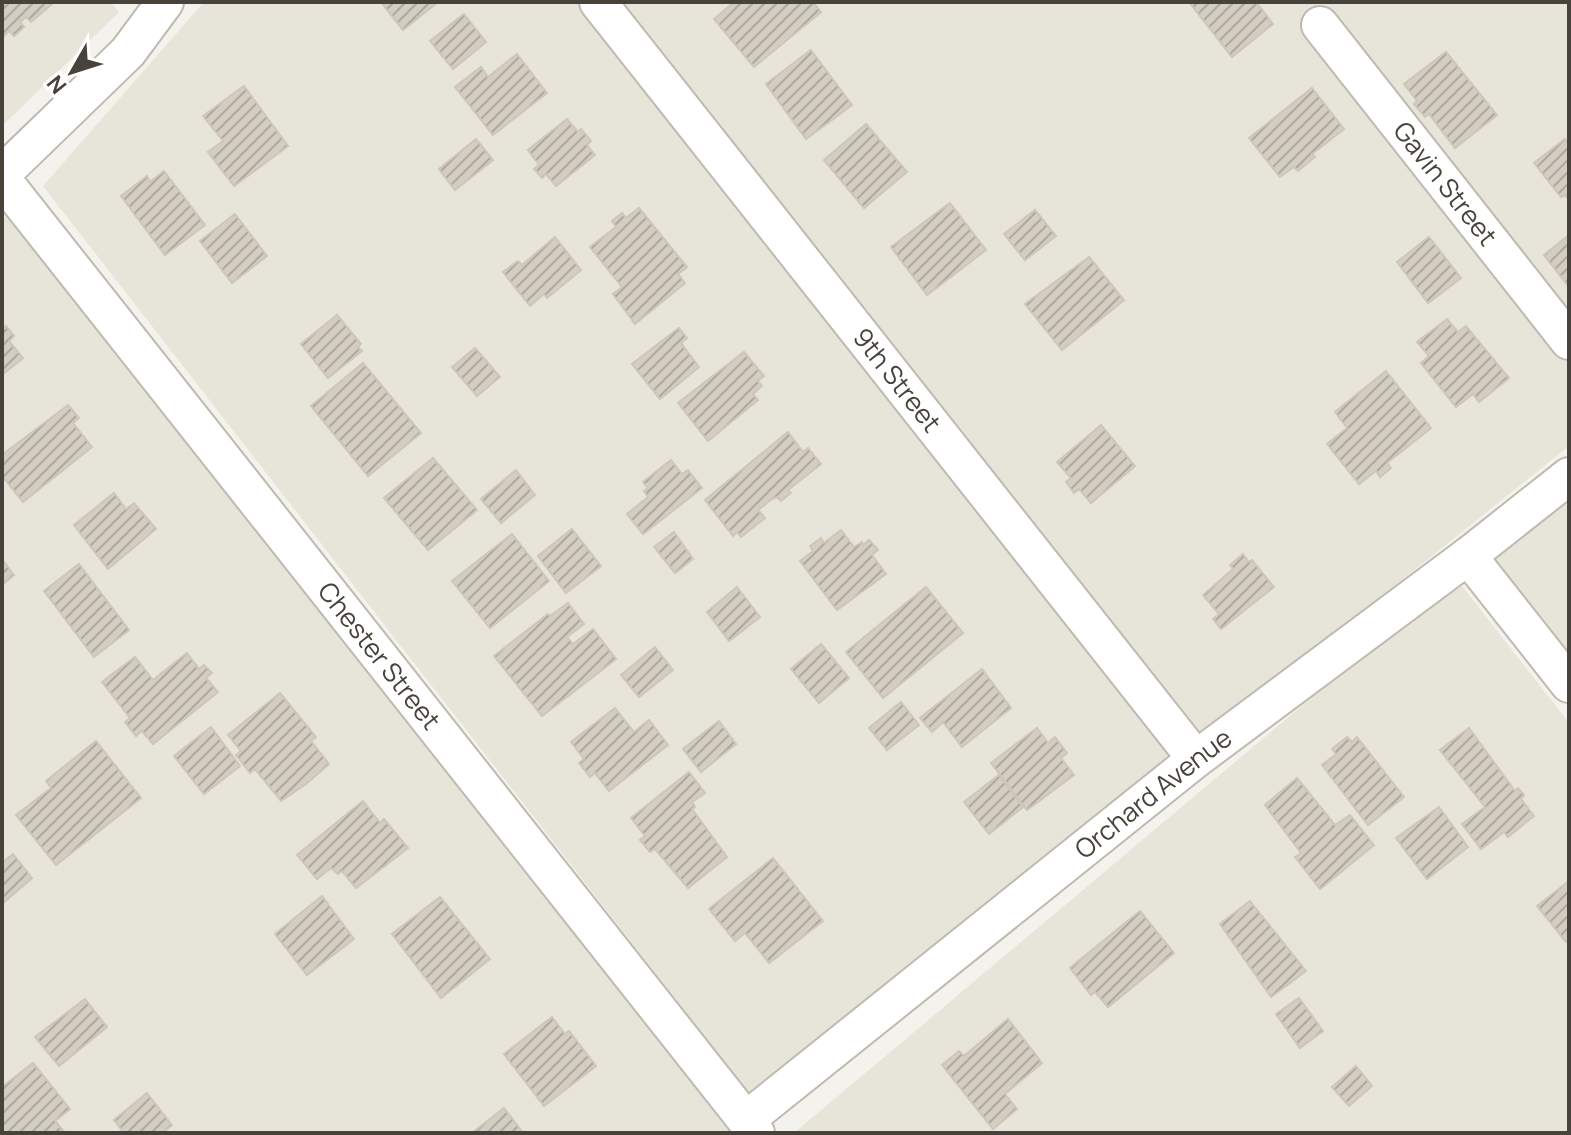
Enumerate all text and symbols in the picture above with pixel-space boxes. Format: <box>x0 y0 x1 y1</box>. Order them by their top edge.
north arrow <box>32 32 112 112</box>
text: N <box>40 69 73 100</box>
street label: Gavin Street <box>1386 114 1506 253</box>
street label: 9th Street <box>845 320 950 439</box>
street label: Chester Street <box>310 574 449 737</box>
street label: Orchard Avenue <box>1067 719 1239 866</box>

